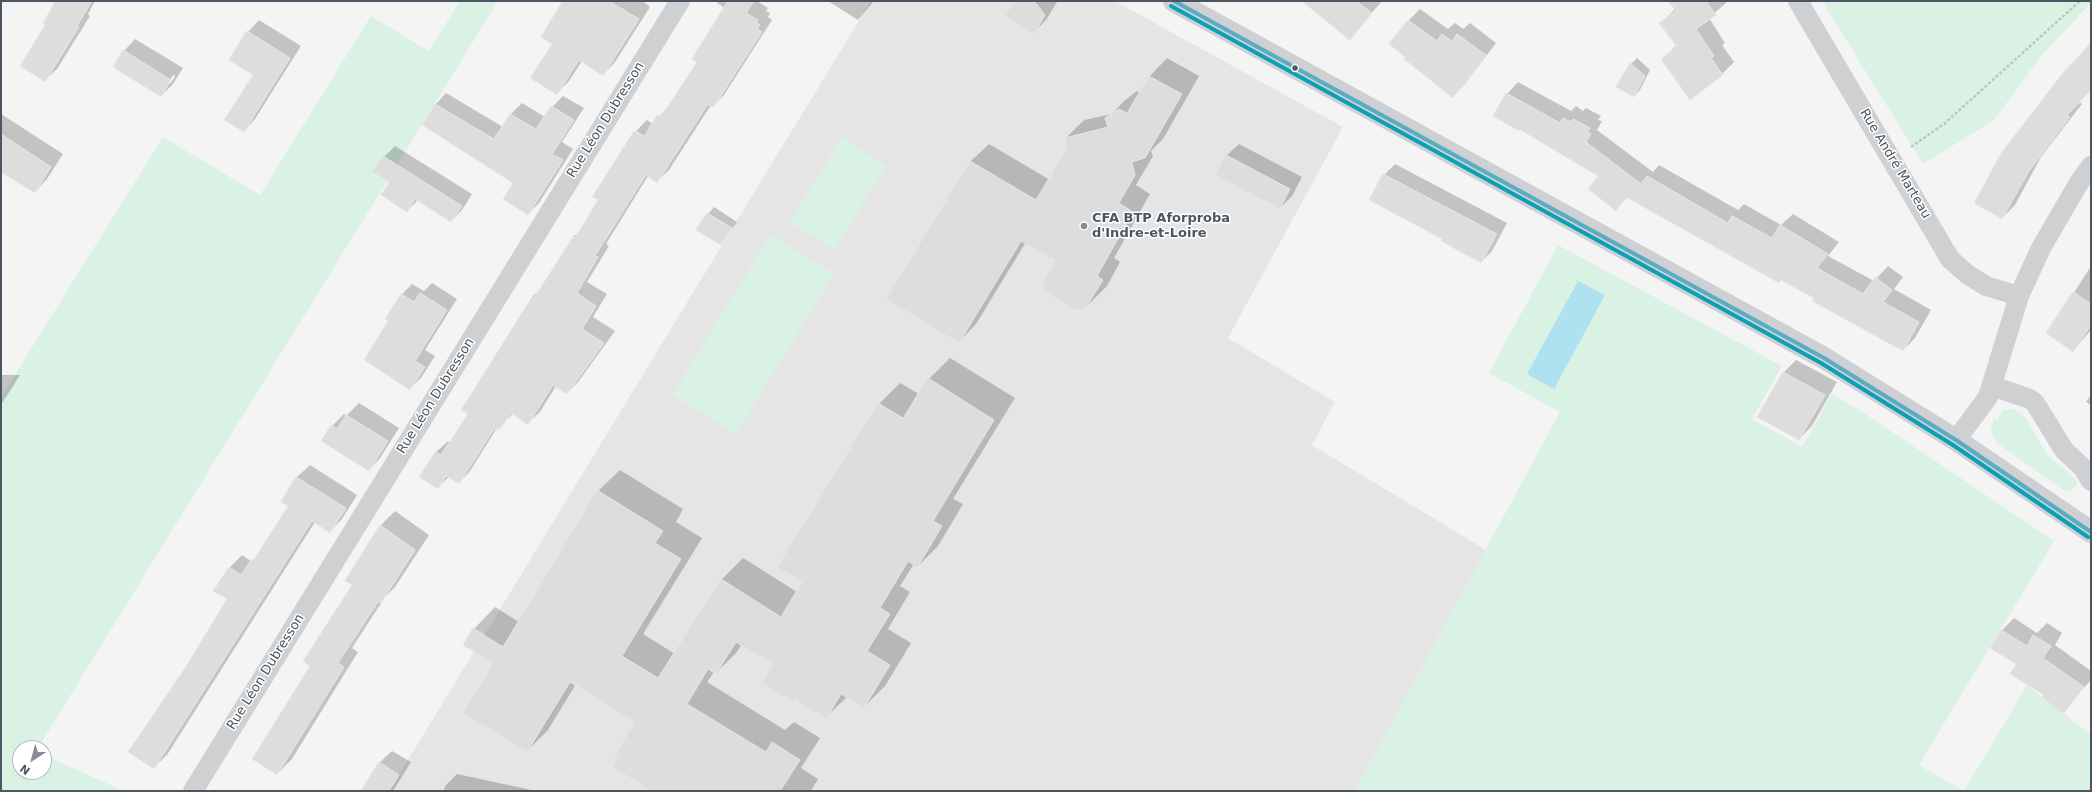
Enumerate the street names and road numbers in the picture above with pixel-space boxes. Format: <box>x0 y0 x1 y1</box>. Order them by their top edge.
street label: Rue Léon Dubresson <box>564 59 648 181</box>
street label: Rue André Marteau <box>1856 106 1934 222</box>
street label: Rue Léon Dubresson <box>394 335 478 457</box>
street label: Rue Léon Dubresson <box>224 611 308 733</box>

